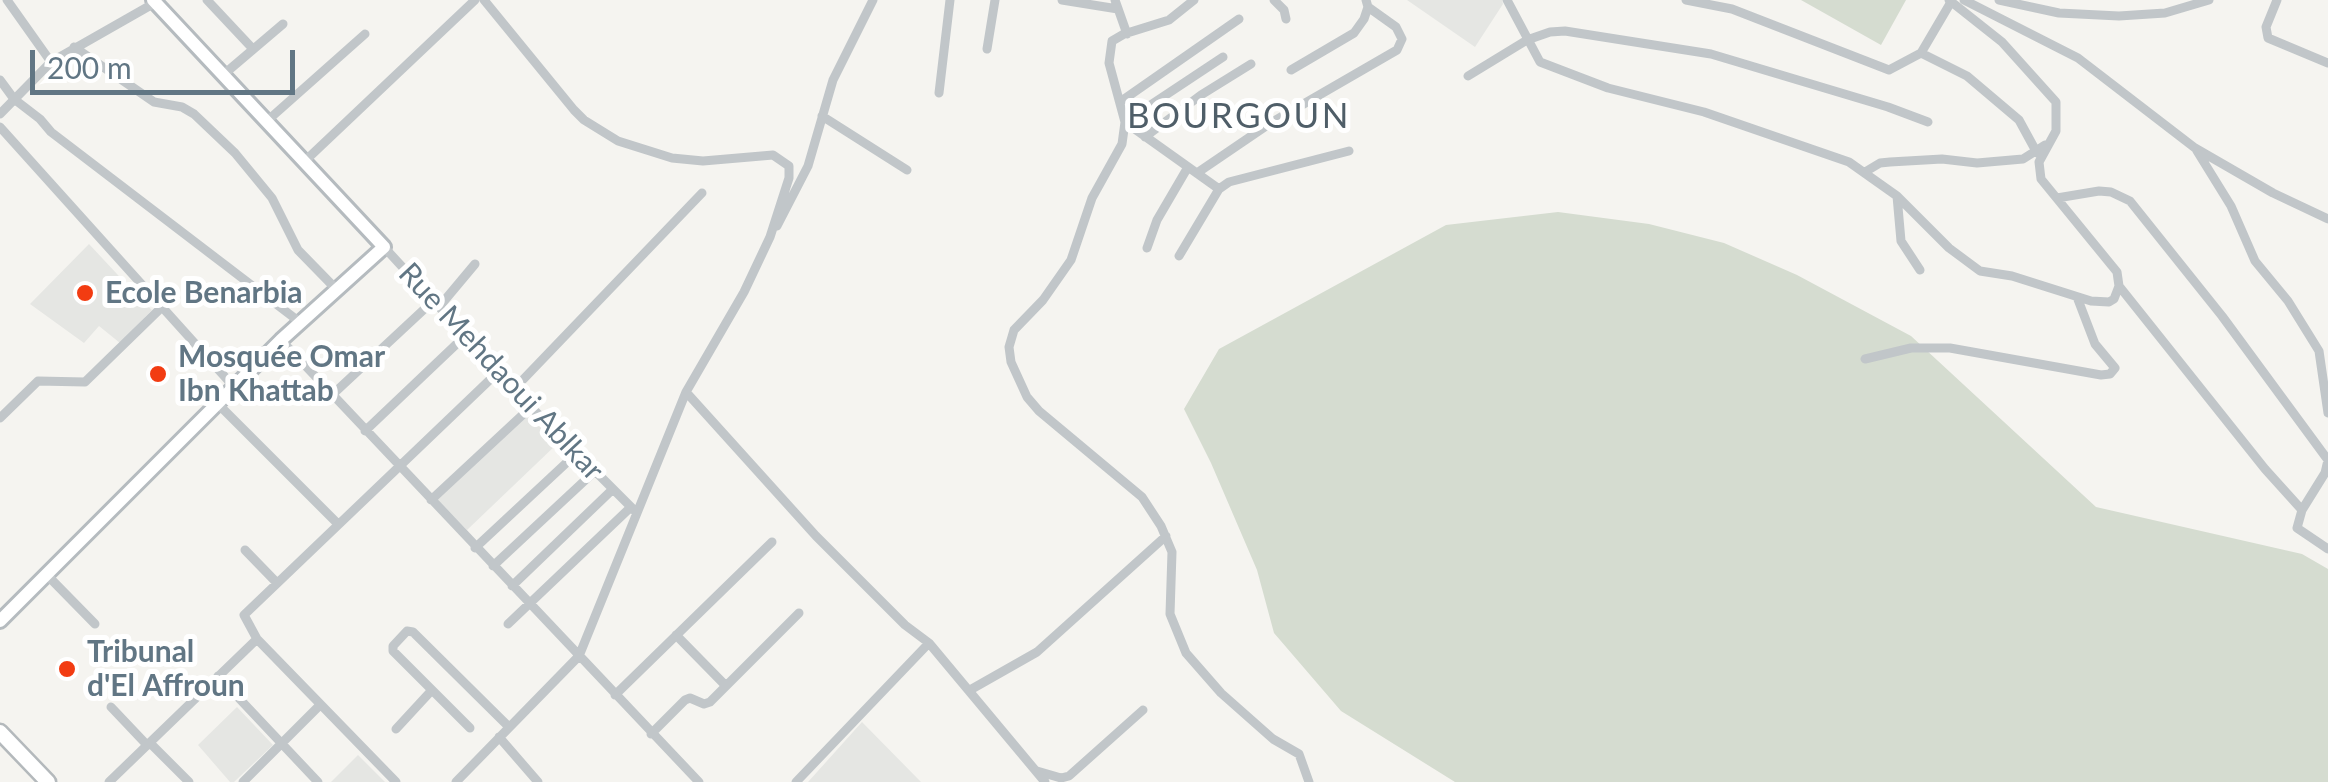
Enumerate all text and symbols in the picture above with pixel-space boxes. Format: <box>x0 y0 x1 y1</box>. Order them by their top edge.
scale bar <box>35 30 300 92</box>
text: 200 m <box>47 49 132 85</box>
district label: BOURGOUN <box>1127 96 1351 138</box>
street label: Rue Mehdaoui Ablkar <box>391 256 611 488</box>
place label: Ecole Benarbia <box>105 275 303 311</box>
marker: Ecole Benarbia <box>74 282 96 304</box>
place label: Mosquée Omar Ibn Khattab <box>178 339 385 410</box>
marker: Mosquée Omar Ibn Khattab <box>147 363 169 385</box>
place label: Tribunal d'El Affroun <box>87 634 245 704</box>
marker: Tribunal d'El Affroun <box>56 658 78 680</box>

